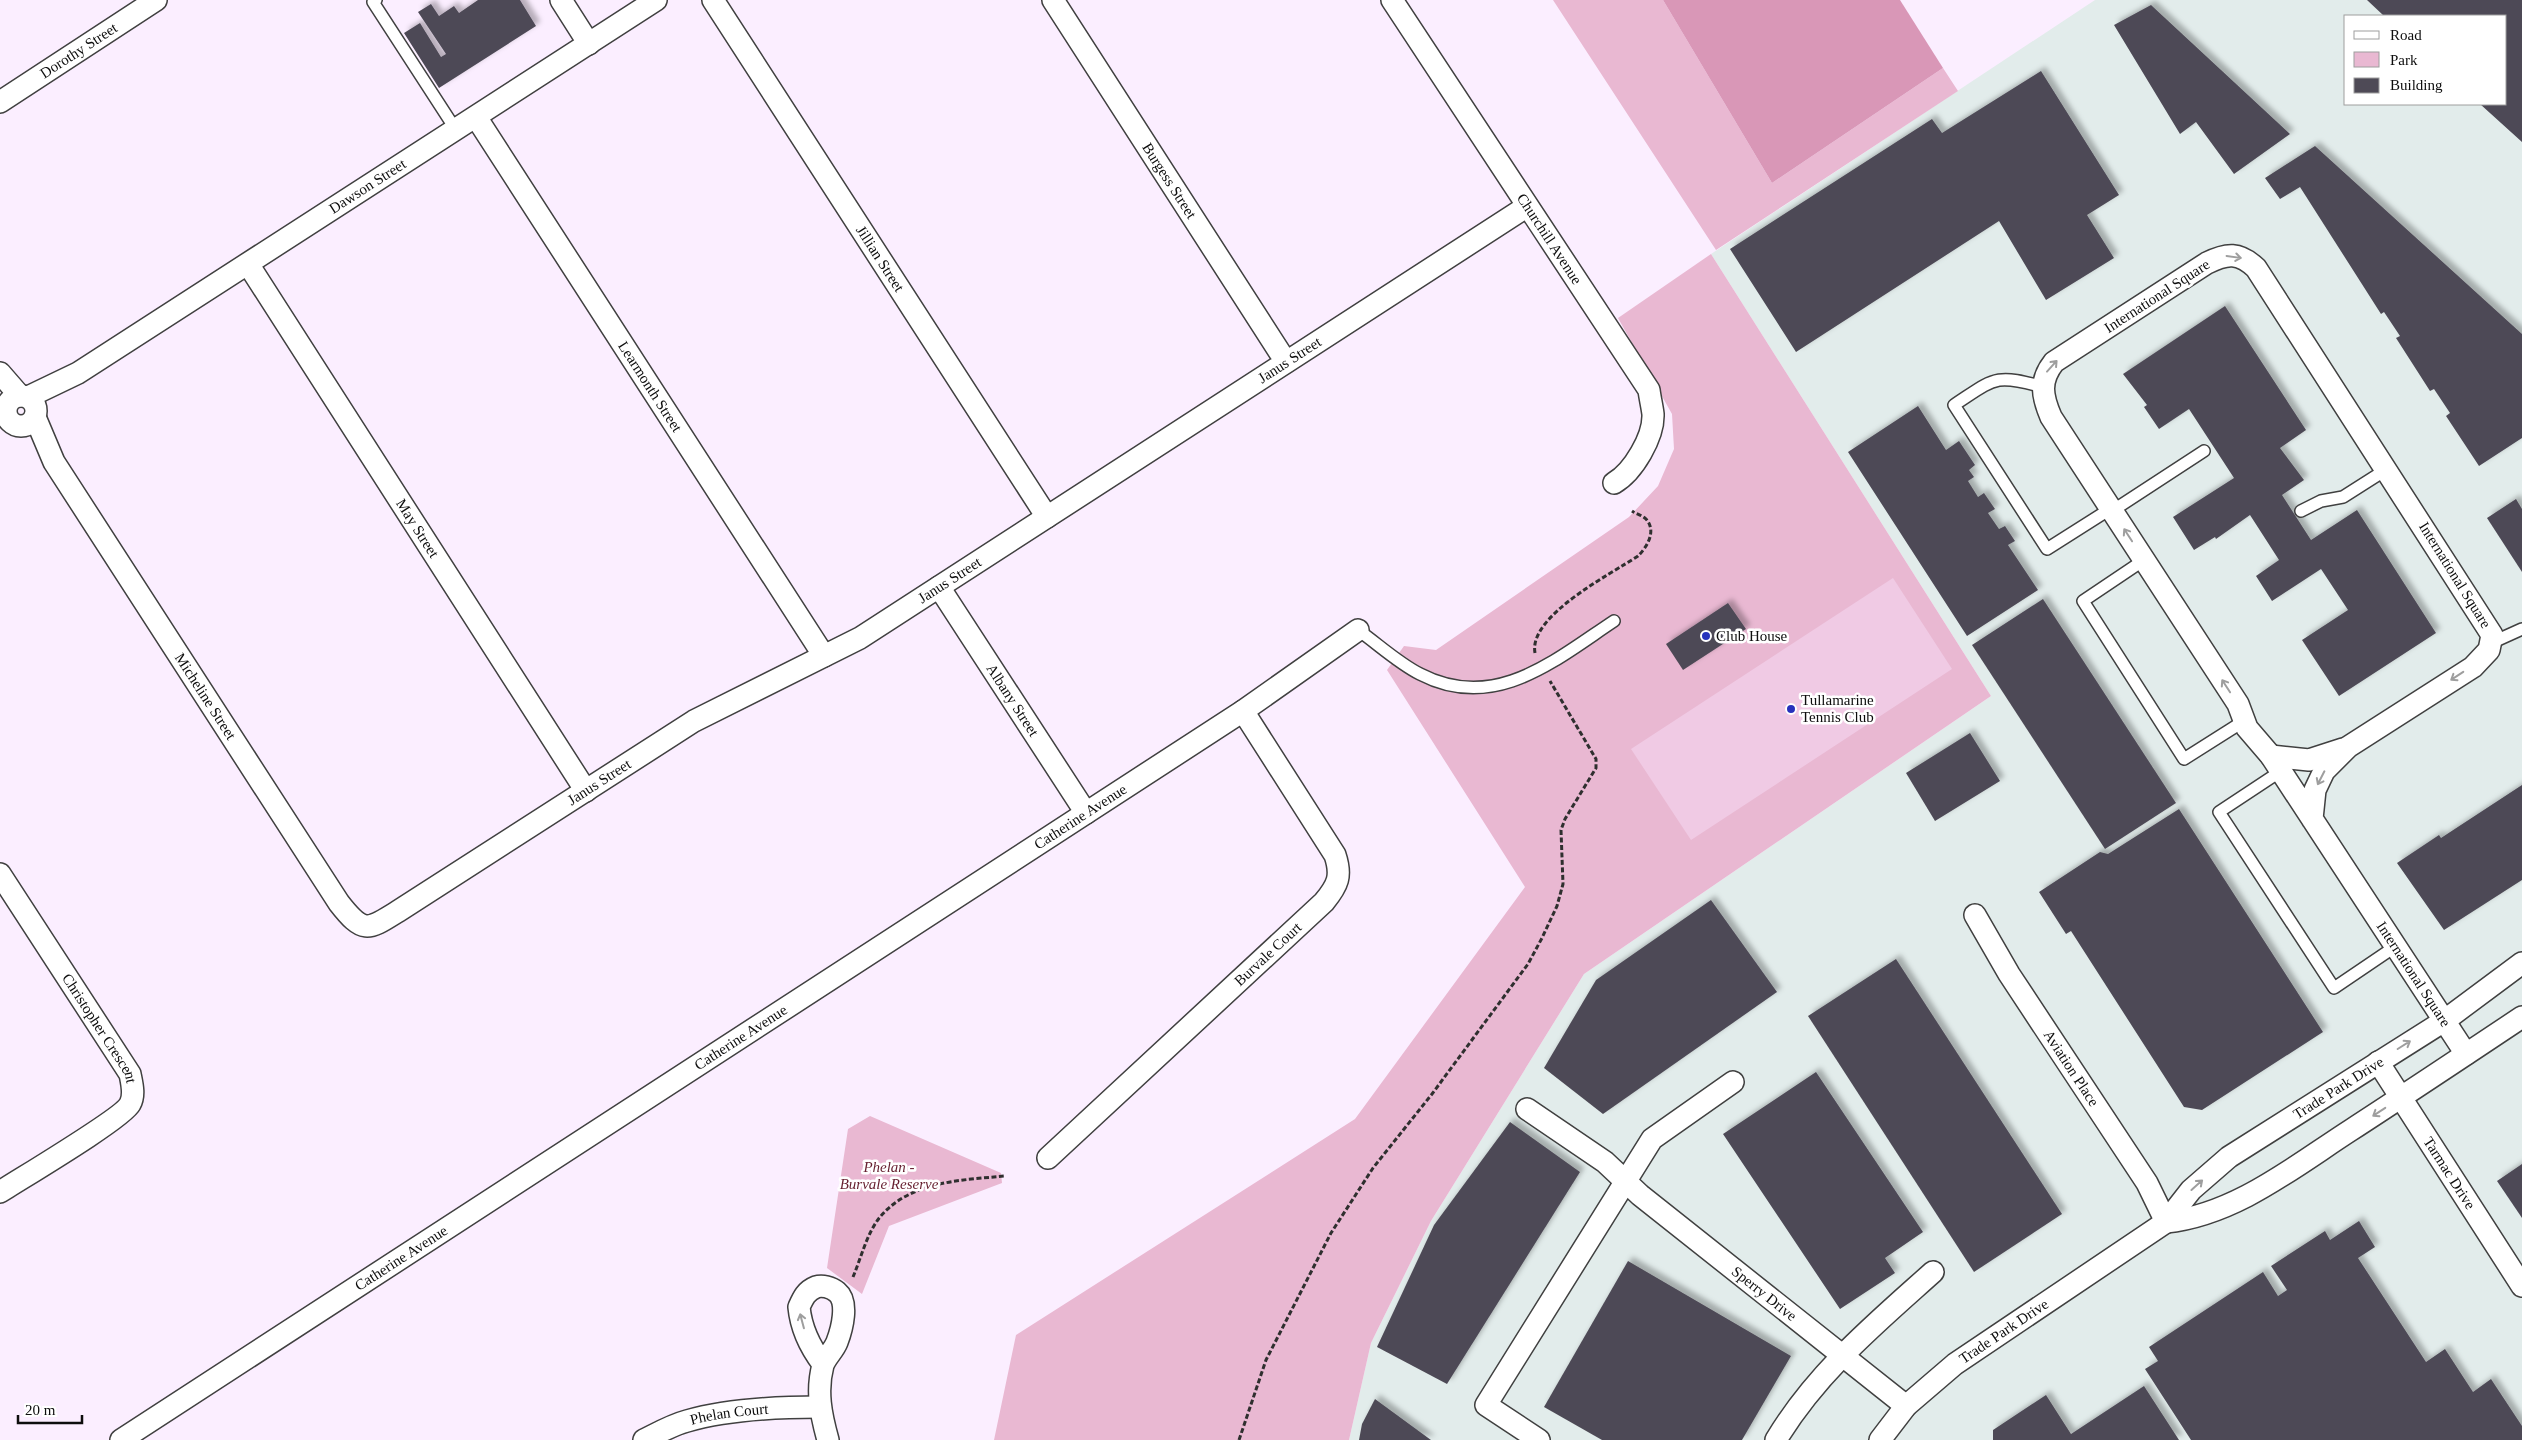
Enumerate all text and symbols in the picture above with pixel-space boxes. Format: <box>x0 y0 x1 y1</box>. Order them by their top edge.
legend <box>2344 15 2507 105</box>
street label: Dorothy Street <box>37 19 121 82</box>
text: Road <box>2390 27 2422 43</box>
text: Park <box>2390 52 2418 68</box>
text: Building <box>2390 77 2443 93</box>
street label: Burgess Street <box>1139 140 1200 222</box>
street label: Dawson Street <box>326 155 409 217</box>
street label: Churchill Avenue <box>1514 190 1585 287</box>
street label: Jillian Street <box>853 223 908 295</box>
one-way arrow <box>2225 252 2241 262</box>
street label: International Square <box>2101 256 2213 336</box>
street label: Janus Street <box>1255 333 1325 386</box>
street label: Learmonth Street <box>615 338 686 436</box>
one-way arrow <box>2047 359 2058 372</box>
street label: May Street <box>393 496 443 561</box>
street label: International Square <box>2416 519 2494 631</box>
one-way arrow <box>2122 529 2132 543</box>
street label: Janus Street <box>915 553 985 606</box>
place label: Club House <box>1716 628 1788 644</box>
marker: Club House <box>1700 630 1712 642</box>
street label: Micheline Street <box>172 650 240 743</box>
street label: Albany Street <box>983 661 1042 740</box>
one-way arrow <box>2451 672 2465 682</box>
one-way arrow <box>2221 679 2231 693</box>
place label: Tullamarine Tennis Club <box>1801 692 1874 725</box>
marker: Tullamarine Tennis Club <box>1785 703 1797 715</box>
street label: Janus Street <box>565 755 635 808</box>
one-way arrow <box>2316 770 2325 785</box>
street label: Catherine Avenue <box>1031 781 1130 853</box>
street label: Burvale Court <box>1231 918 1305 989</box>
street label: International Square <box>2374 919 2454 1030</box>
street label: Christopher Crescent <box>59 971 140 1085</box>
street label: Catherine Avenue <box>692 1001 790 1073</box>
street label: Aviation Place <box>2040 1027 2102 1109</box>
one-way arrow <box>2397 1040 2411 1050</box>
street label: Trade Park Drive <box>2290 1053 2387 1122</box>
one-way arrow <box>2372 1106 2386 1117</box>
street label: Tarmac Drive <box>2420 1134 2479 1212</box>
park label: Phelan - Burvale Reserve <box>840 1159 939 1192</box>
one-way arrow <box>2191 1179 2204 1190</box>
street label: Catherine Avenue <box>352 1222 451 1294</box>
street label: Sperry Drive <box>1729 1263 1800 1324</box>
street label: Trade Park Drive <box>1956 1295 2051 1367</box>
one-way arrow <box>797 1313 806 1329</box>
scale bar <box>18 1392 81 1424</box>
street label: Phelan Court <box>688 1401 770 1428</box>
text: 20 m <box>25 1402 56 1418</box>

